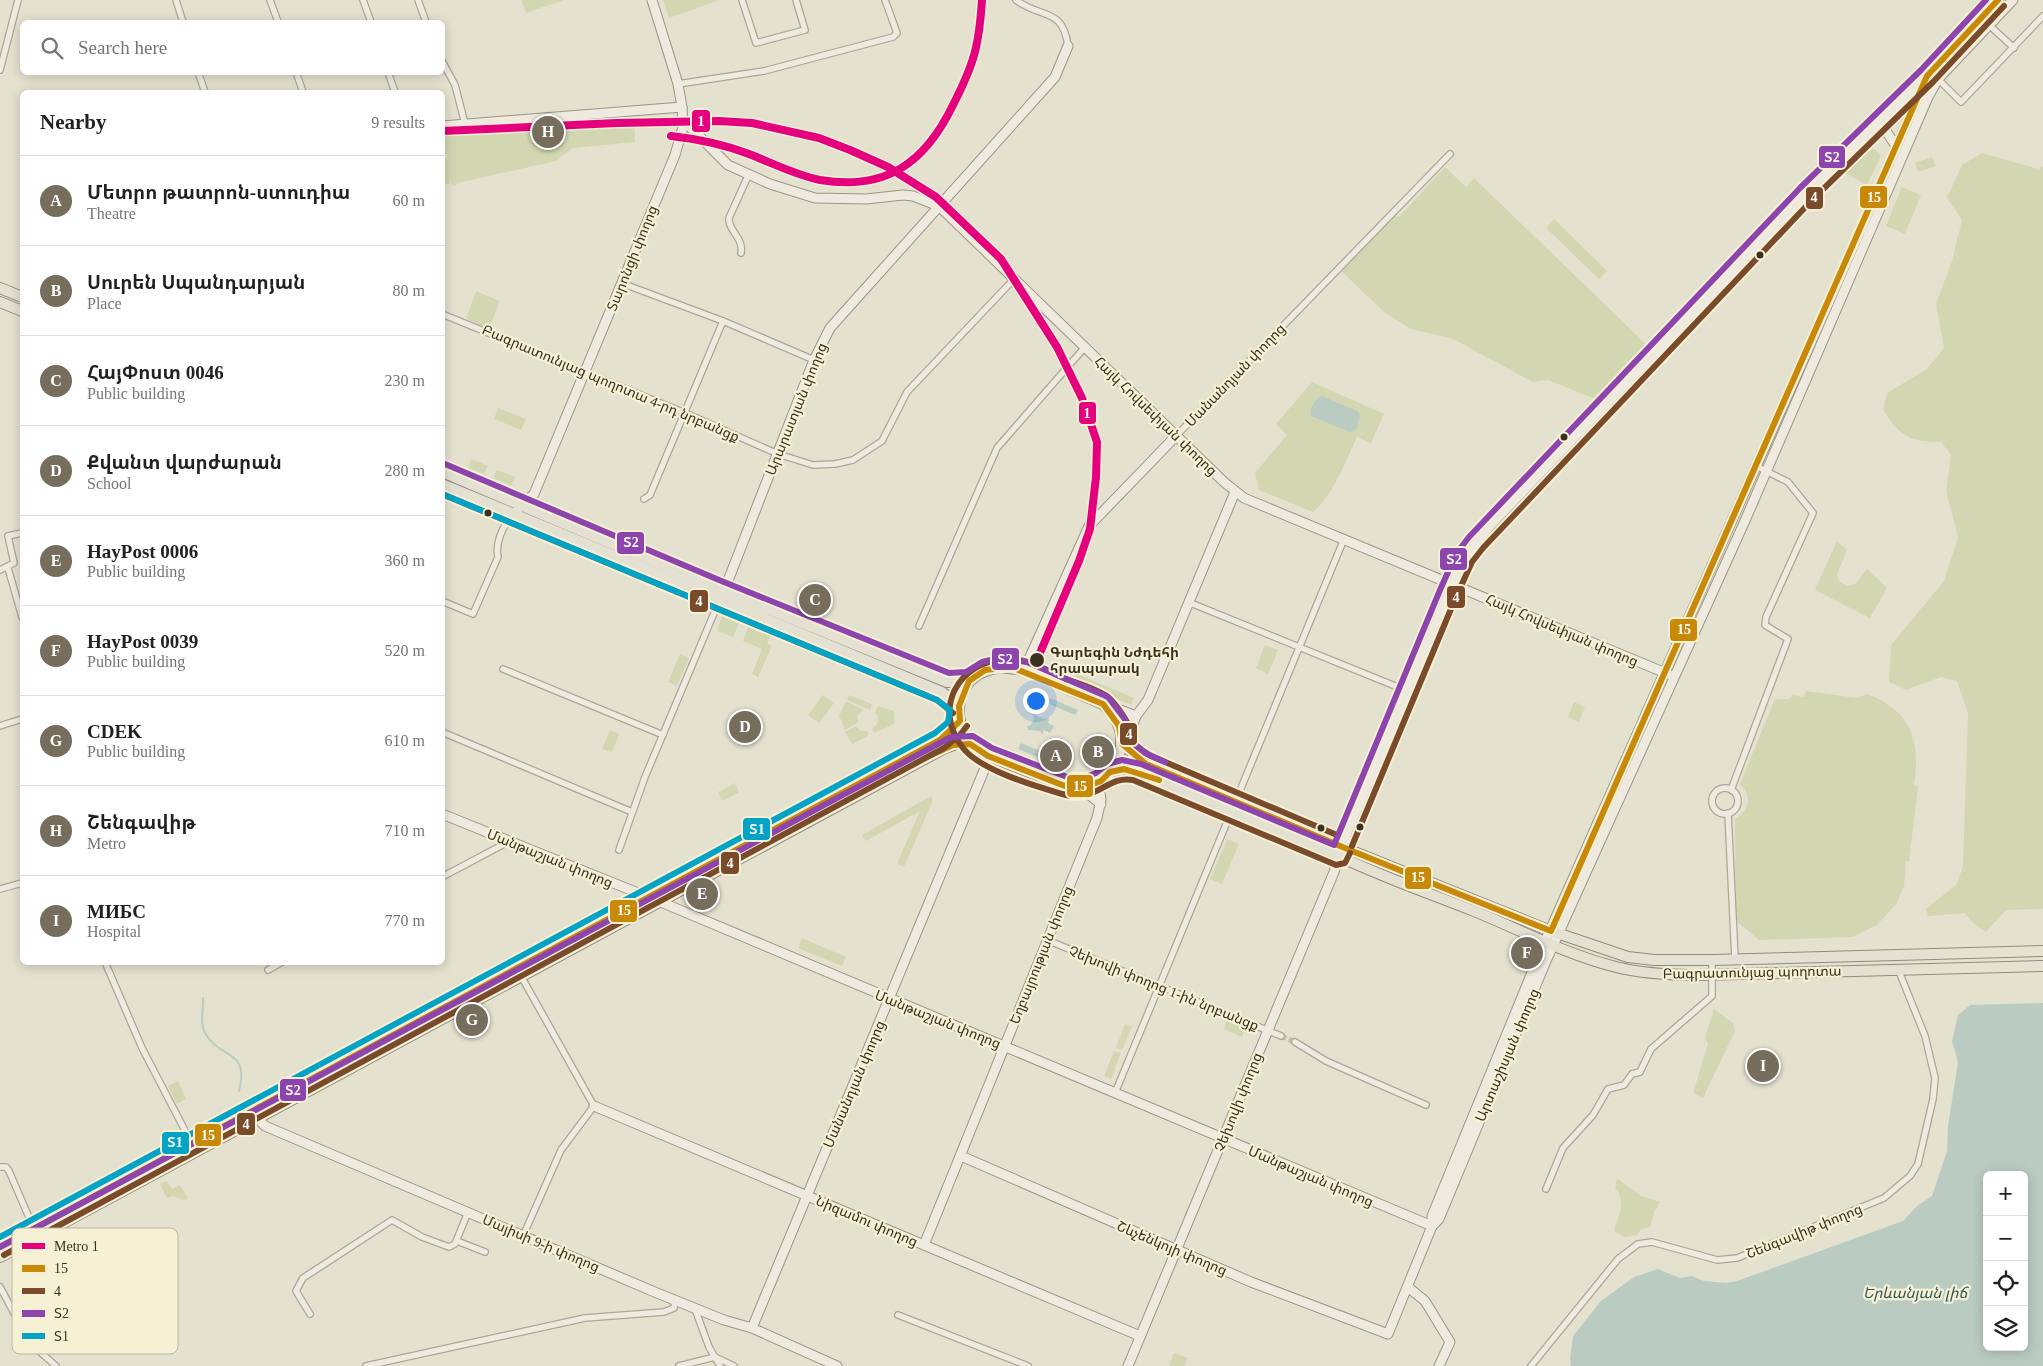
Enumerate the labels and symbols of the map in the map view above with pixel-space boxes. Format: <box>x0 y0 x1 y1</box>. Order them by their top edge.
line badge: 1 <box>691 109 711 133</box>
pin: H <box>532 113 564 151</box>
text: 1 <box>698 114 705 129</box>
line badge: Տ2 <box>1818 145 1846 169</box>
text: Տ2 <box>1824 150 1840 165</box>
line badge: 15 <box>1859 185 1888 209</box>
line badge: 4 <box>1805 186 1824 210</box>
text: 4 <box>1811 190 1818 205</box>
text: 15 <box>1867 190 1881 205</box>
street label: Տարոնցի փողոց <box>604 203 660 313</box>
unlabelled marker <box>1755 250 1765 260</box>
street label: Մանանդյան փողոց <box>1182 321 1288 430</box>
street label: Բագրատունյաց պողոտա 4-րդ նրբանցք <box>480 322 742 445</box>
street label: Արարատյան փողոց <box>763 341 830 478</box>
street label: Հայկ Հովսեփյան փողոց <box>1091 354 1220 479</box>
line badge: 1 <box>1078 401 1097 425</box>
text: 1 <box>1084 406 1091 421</box>
unlabelled marker <box>1559 432 1569 442</box>
unlabelled marker <box>483 508 493 518</box>
line badge: Տ2 <box>616 531 645 555</box>
text: Տ2 <box>623 535 639 550</box>
line badge: Տ2 <box>1439 547 1468 571</box>
text: Տ2 <box>1446 552 1462 567</box>
pin: C <box>799 581 831 619</box>
line badge: 4 <box>1446 585 1466 609</box>
line badge: 4 <box>689 589 709 613</box>
text: 4 <box>1453 590 1460 605</box>
street label: Հայկ Հովսեփյան փողոց <box>1483 591 1640 669</box>
text: 4 <box>696 594 703 609</box>
line badge: 15 <box>1669 618 1698 642</box>
text: 15 <box>1677 622 1691 637</box>
place label: Գարեգին Նժդեհի հրապարակ <box>1050 645 1179 676</box>
line badge: Տ2 <box>991 647 1020 671</box>
marker: Գարեգին Նժդեհի հրապարակ <box>1028 651 1046 669</box>
text: Տ2 <box>997 652 1013 667</box>
your location <box>1023 688 1049 714</box>
pin: D <box>729 708 761 746</box>
line badge: 4 <box>1119 722 1138 746</box>
text: 4 <box>1126 727 1133 742</box>
pin: B <box>1082 733 1114 771</box>
pin: A <box>1040 737 1072 775</box>
line badge: 15 <box>1066 774 1094 798</box>
text: 15 <box>1073 779 1087 794</box>
line badge: Տ1 <box>742 817 771 841</box>
text: Տ1 <box>749 822 765 837</box>
unlabelled marker <box>1355 822 1365 832</box>
unlabelled marker <box>1316 823 1326 833</box>
street label: Մանթաշյան փողոց <box>485 826 615 891</box>
line badge: 4 <box>720 851 740 875</box>
text: 4 <box>727 856 734 871</box>
line badge: 15 <box>1404 866 1432 890</box>
text: 15 <box>1411 870 1425 885</box>
pin: E <box>686 875 718 913</box>
street label: Եղբայրության փողոց <box>1007 884 1076 1026</box>
line badge: 15 <box>609 899 638 923</box>
text: 15 <box>617 903 631 918</box>
pin: F <box>1511 934 1543 972</box>
street label: Չեխովի փողոց 1-ին նրբանցք <box>1067 943 1261 1034</box>
street label: Բագրատունյաց պողոտա <box>1662 963 1842 982</box>
street label: Արտաշիսյան փողոց <box>1473 986 1542 1124</box>
street label: Մանթաշյան փողոց <box>873 987 1003 1052</box>
pin: G <box>456 1001 488 1039</box>
street label: Մանանդյան փողոց <box>821 1018 888 1150</box>
pin: I <box>1747 1047 1779 1085</box>
street label: Չեխովի փողոց <box>1212 1051 1265 1154</box>
line badge: Տ2 <box>279 1078 307 1102</box>
text: Տ2 <box>285 1083 301 1098</box>
line badge: 4 <box>236 1112 256 1136</box>
text: 4 <box>243 1117 250 1132</box>
line badge: 15 <box>194 1123 222 1147</box>
text: 15 <box>201 1128 215 1143</box>
line badge: Տ1 <box>161 1131 190 1155</box>
text: Տ1 <box>167 1135 183 1150</box>
street label: Մանթաշյան փողոց <box>1246 1143 1376 1210</box>
street label: Նիզամու փողոց <box>814 1193 920 1250</box>
street label: Շենգավիթ փողոց <box>1744 1201 1864 1262</box>
street label: Մայիսի 9-ի փողոց <box>480 1212 602 1275</box>
street label: Շևչենկոյի փողոց <box>1115 1219 1229 1278</box>
legend <box>12 1228 178 1354</box>
text: Metro 1 <box>54 1239 99 1254</box>
text: 15 <box>54 1261 68 1276</box>
text: 4 <box>54 1284 61 1299</box>
water label: Երևանյան լիճ <box>1863 1285 1969 1302</box>
text: Տ2 <box>54 1306 69 1321</box>
text: Տ1 <box>54 1329 69 1344</box>

